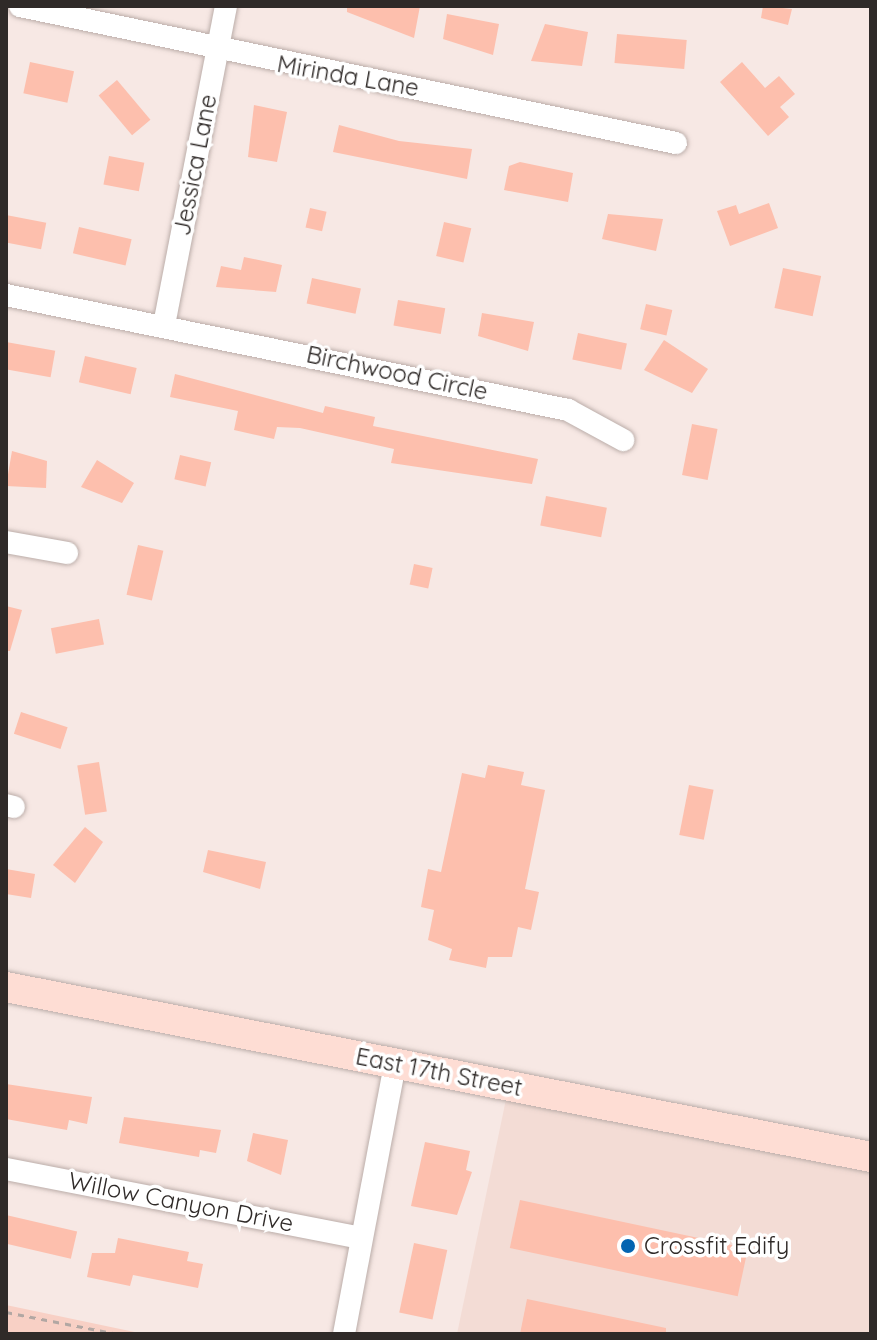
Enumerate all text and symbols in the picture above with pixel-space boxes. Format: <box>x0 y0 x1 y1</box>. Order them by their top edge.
street label: Mirinda Lane <box>275 49 421 103</box>
street label: Jessica Lane <box>167 92 223 238</box>
street label: Birchwood Circle <box>304 340 490 406</box>
street label: East 17th Street <box>353 1042 525 1102</box>
street label: Willow Canyon Drive <box>66 1166 296 1238</box>
place label: Crossfit Edify <box>644 1232 789 1260</box>
marker: Crossfit Edify <box>619 1237 637 1255</box>

